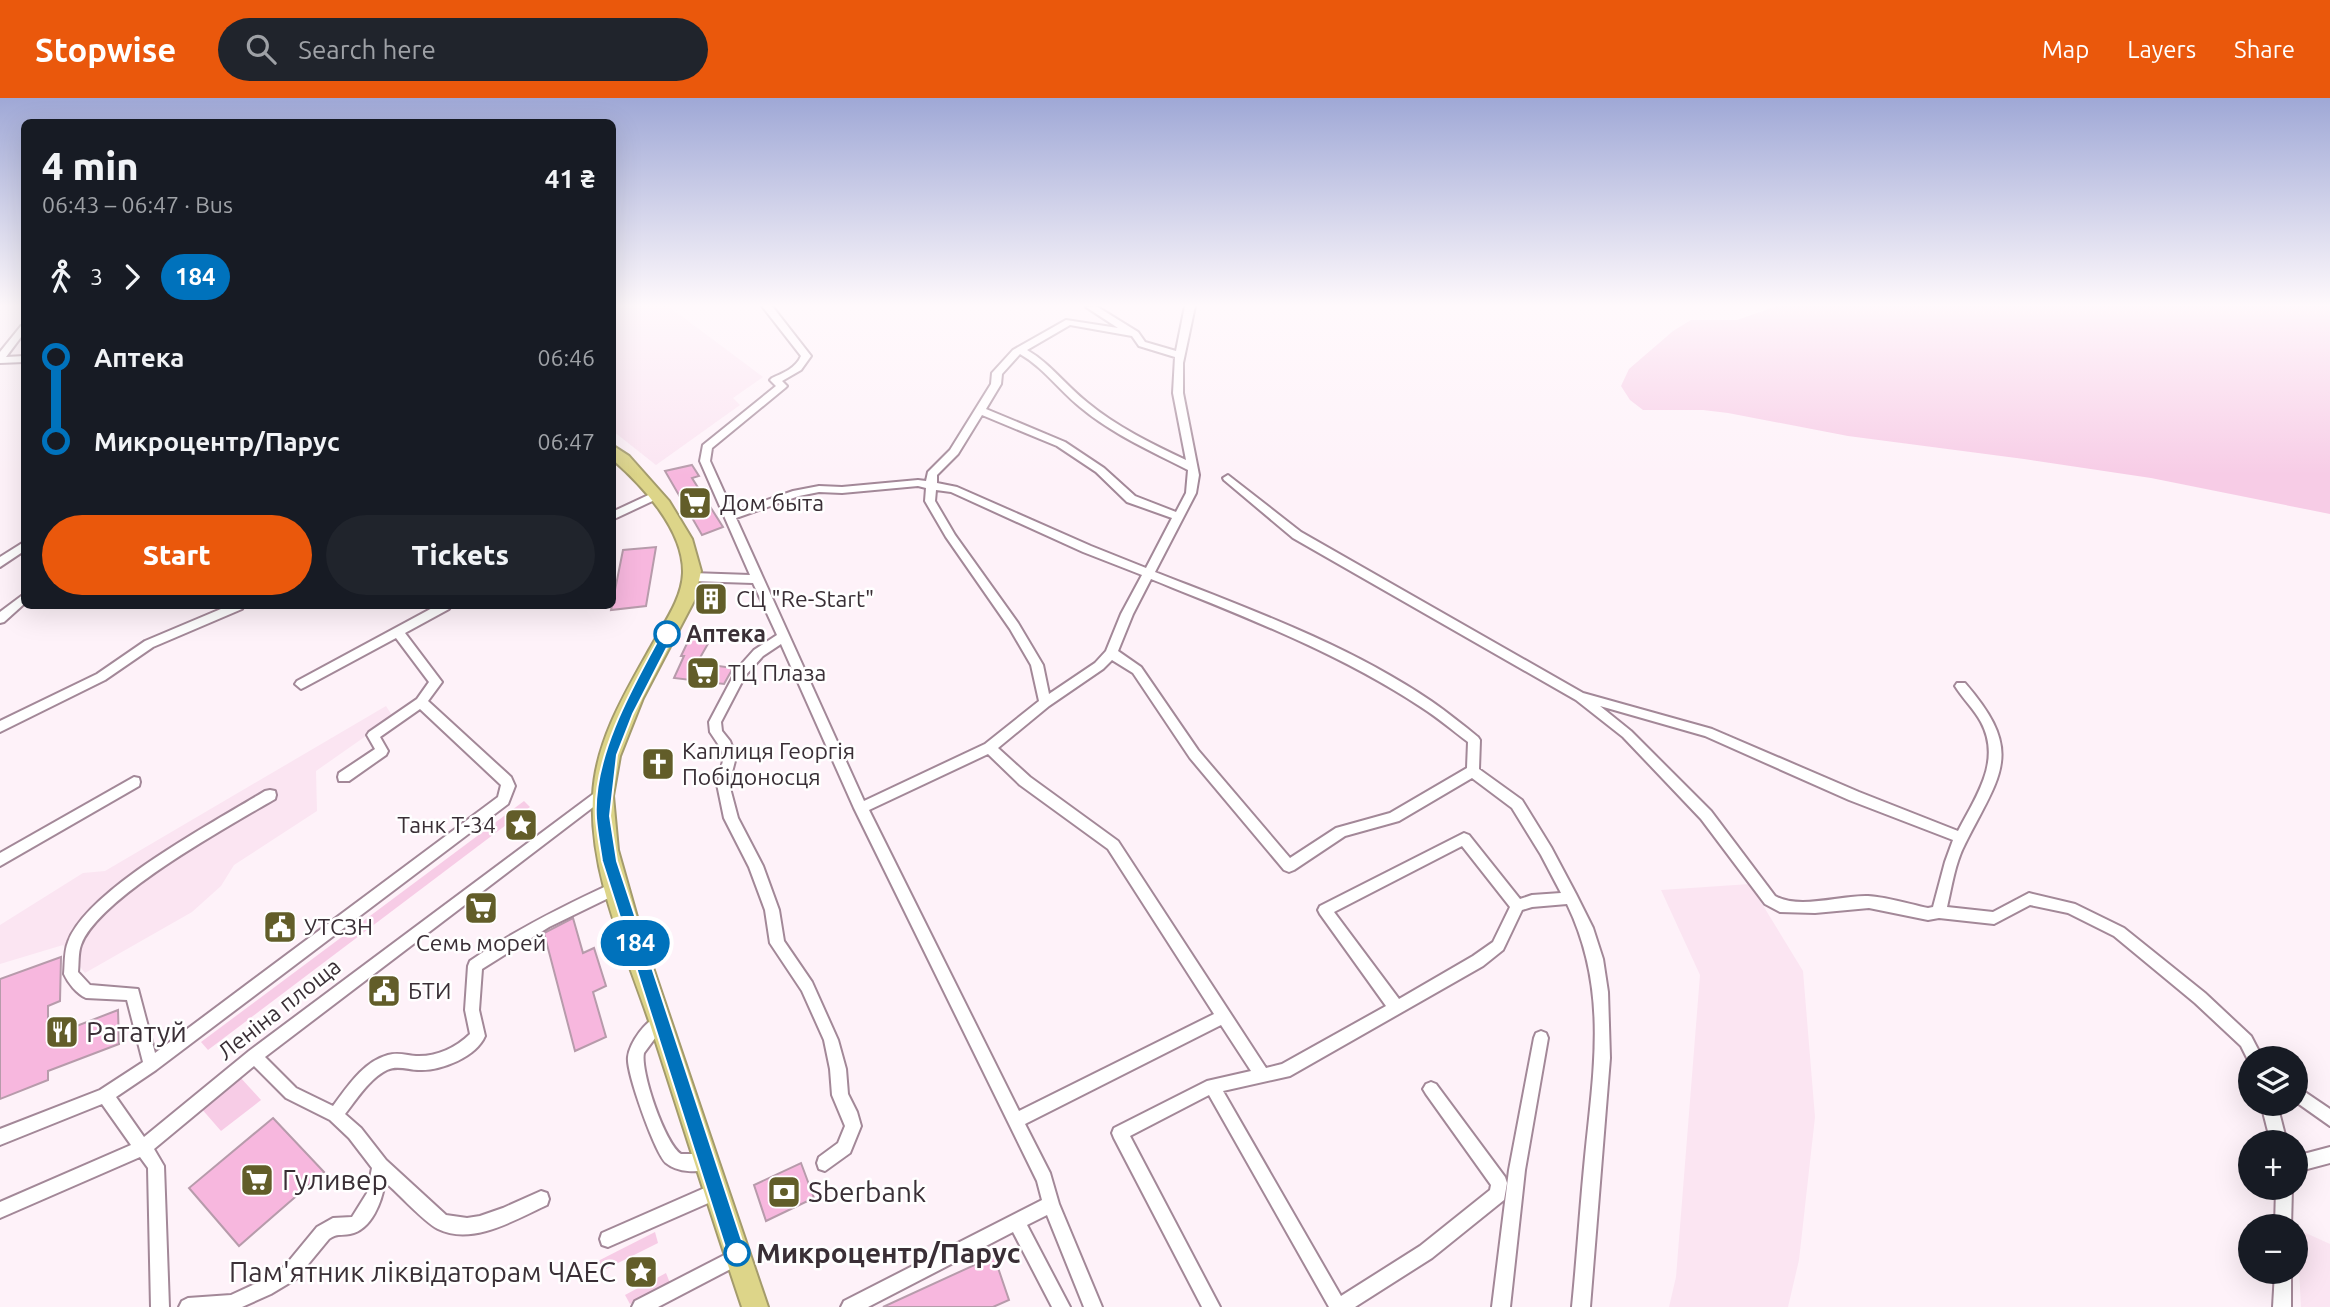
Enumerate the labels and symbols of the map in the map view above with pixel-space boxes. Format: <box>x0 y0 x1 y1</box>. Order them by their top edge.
supermarket icon: Дом быта <box>676 484 714 522</box>
place label: Дом быта <box>720 490 824 515</box>
building icon: СЦ "Re-Start" <box>692 580 730 618</box>
place label: СЦ "Re-Start" <box>736 586 874 611</box>
marker: Аптека <box>654 621 680 647</box>
place label: Аптека <box>686 621 766 646</box>
supermarket icon: ТЦ Плаза <box>684 654 722 692</box>
place label: ТЦ Плаза <box>728 660 826 685</box>
place label: Каплиця Георгія Побідоносця <box>682 738 855 789</box>
church icon: Каплиця Георгія Побідоносця <box>639 745 677 783</box>
place icon: Танк Т-34 <box>502 806 540 844</box>
place label: Танк Т-34 <box>397 812 496 837</box>
supermarket icon: Семь морей <box>462 889 500 927</box>
public building icon: УТСЗН <box>261 908 299 946</box>
place label: УТСЗН <box>304 914 373 939</box>
line badge: 184 <box>595 920 675 966</box>
place label: Семь морей <box>416 930 546 955</box>
street label: Леніна площа <box>212 953 345 1064</box>
public building icon: БТИ <box>365 972 403 1010</box>
place label: БТИ <box>408 978 451 1003</box>
restaurant icon: Рататуй <box>43 1013 81 1051</box>
place label: Рататуй <box>86 1016 187 1047</box>
supermarket icon: Гуливер <box>238 1161 276 1199</box>
place label: Гуливер <box>282 1164 388 1195</box>
bank icon: Sberbank <box>765 1173 803 1211</box>
place label: Sberbank <box>808 1176 926 1207</box>
place label: Микроцентр/Парус <box>756 1237 1021 1268</box>
marker: Микроцентр/Парус <box>724 1240 750 1266</box>
place icon: Пам'ятник ліквідаторам ЧАЕС <box>622 1253 660 1291</box>
place label: Пам'ятник ліквідаторам ЧАЕС <box>229 1256 616 1287</box>

